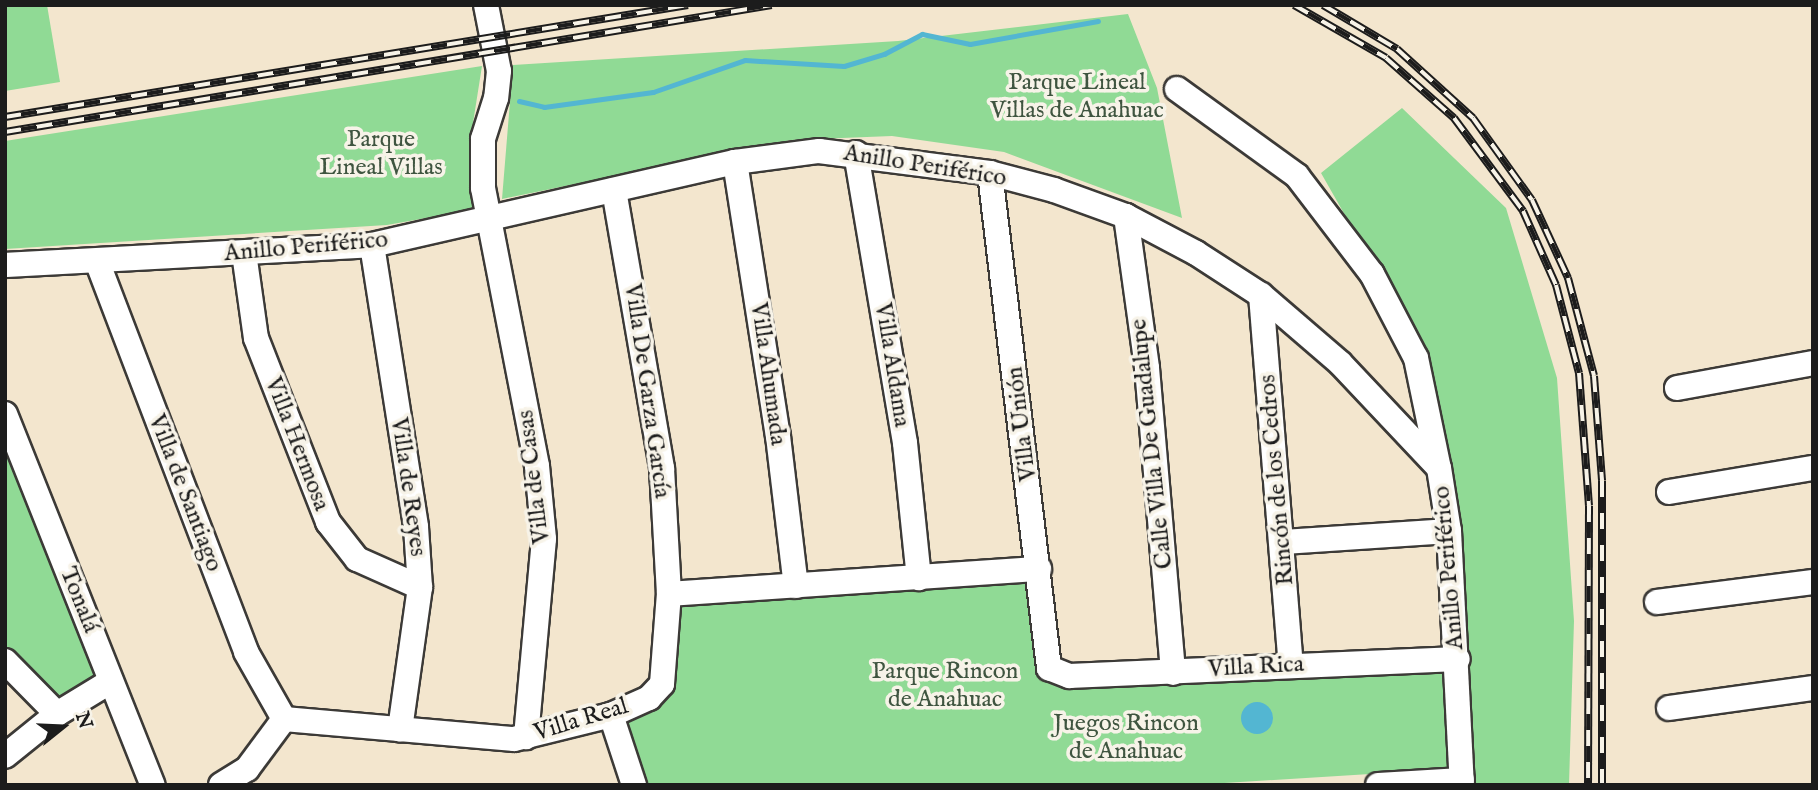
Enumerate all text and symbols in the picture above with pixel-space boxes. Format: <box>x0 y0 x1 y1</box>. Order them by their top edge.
park label: Parque Lineal Villas de Anahuac <box>990 69 1164 125</box>
park label: Parque Lineal Villas <box>319 126 443 182</box>
street label: Anillo Periférico <box>842 139 1008 193</box>
street label: Anillo Periférico <box>223 225 389 269</box>
street label: Villa De Garza García <box>618 282 676 500</box>
street label: Villa Ahumada <box>744 301 792 447</box>
street label: Villa Aldama <box>868 301 916 429</box>
street label: Calle Villa De Guadalupe <box>1125 318 1179 570</box>
street label: Villa Unión <box>1001 365 1043 483</box>
street label: Villa Hermosa <box>258 373 336 515</box>
street label: Rincón de los Cedros <box>1253 373 1301 587</box>
street label: Villa de Casas <box>511 408 557 546</box>
street label: Villa de Santiago <box>142 410 228 576</box>
street label: Villa de Reyes <box>384 416 432 558</box>
street label: Anillo Periférico <box>1427 485 1471 651</box>
street label: Tonalá <box>53 563 105 637</box>
street label: Villa Rica <box>1207 650 1305 684</box>
park label: Parque Rincon de Anahuac <box>872 658 1018 714</box>
north arrow <box>28 692 98 762</box>
street label: Villa Real <box>530 692 632 748</box>
text: N <box>69 709 97 732</box>
park label: Juegos Rincon de Anahuac <box>1053 710 1199 766</box>

